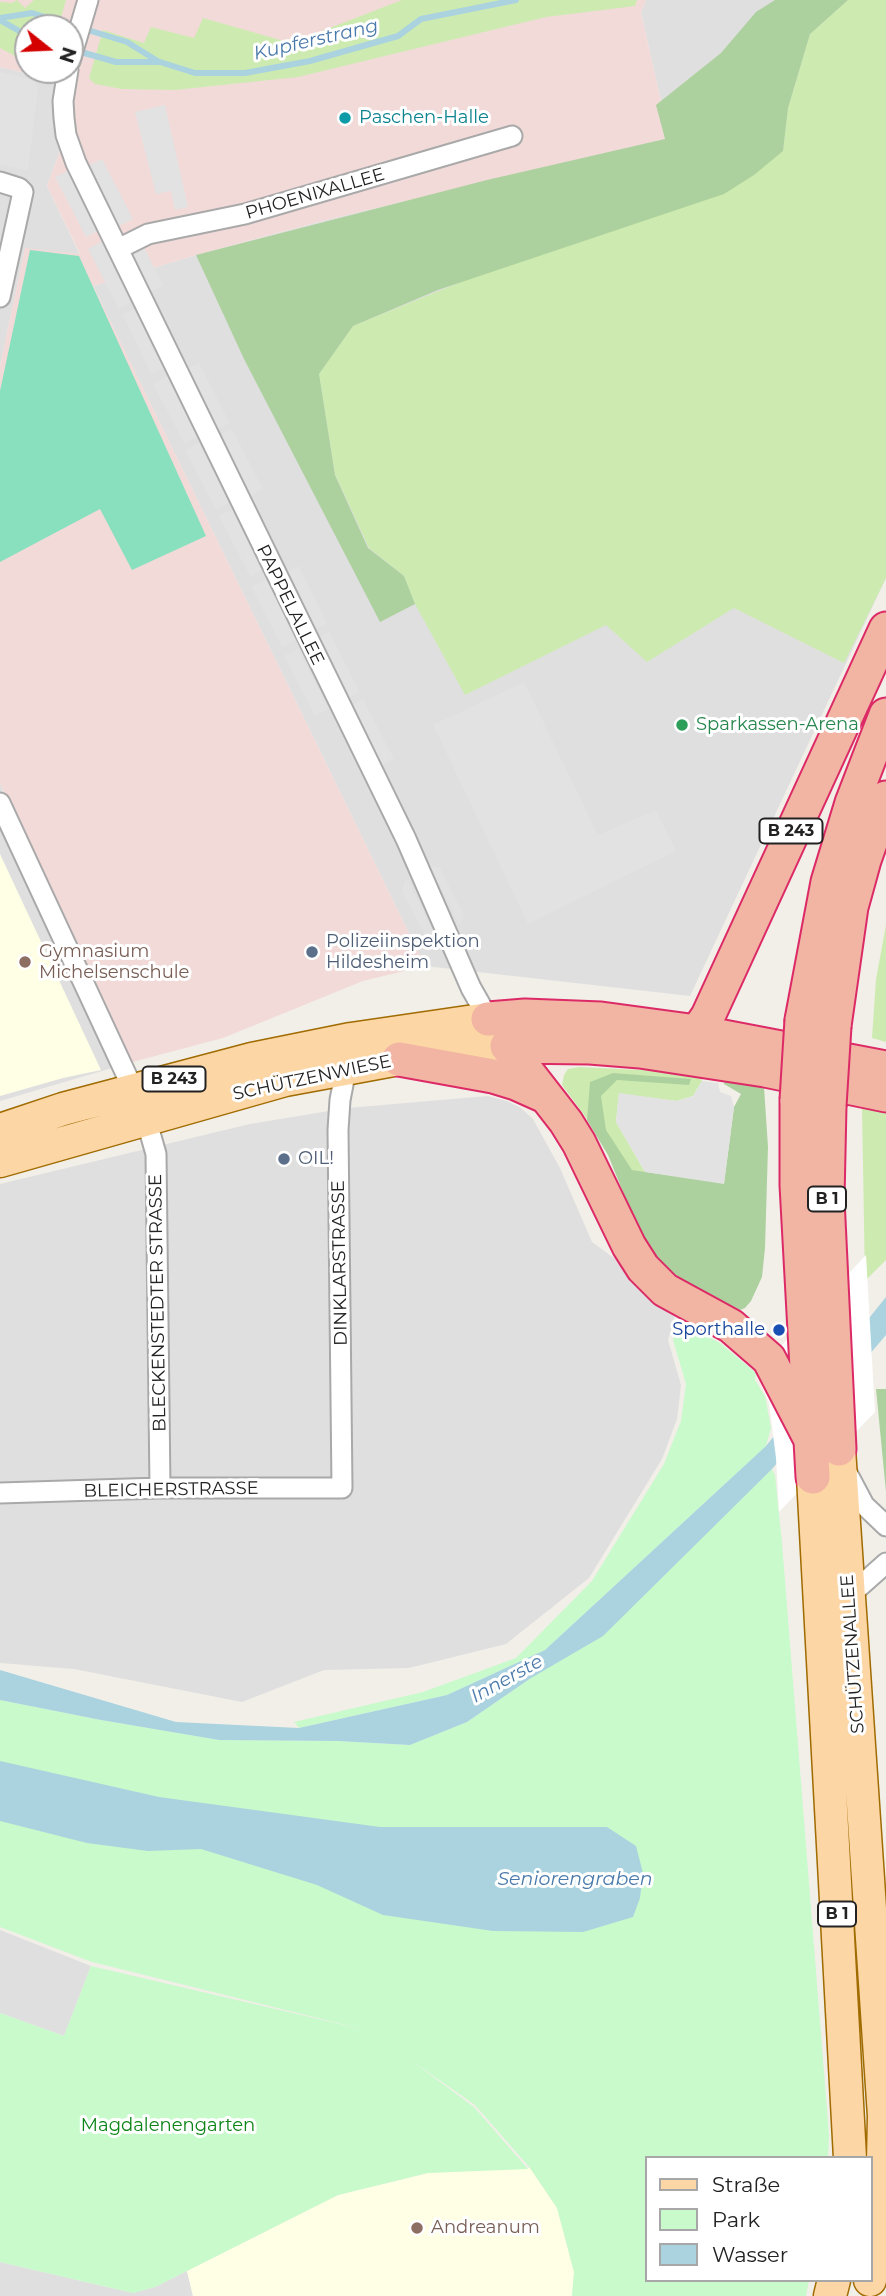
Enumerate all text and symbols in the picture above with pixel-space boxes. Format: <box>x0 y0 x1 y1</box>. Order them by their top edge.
north arrow <box>14 14 84 84</box>
water label: Kupferstrang <box>251 15 381 65</box>
text: N <box>54 44 81 66</box>
place label: Paschen-Halle <box>359 107 489 129</box>
marker: Paschen-Halle <box>337 110 353 126</box>
street label: PHOENIXALLEE <box>243 164 387 224</box>
street label: PAPPELALLEE <box>252 541 328 669</box>
place label: Sparkassen-Arena <box>696 714 859 736</box>
marker: Sparkassen-Arena <box>674 717 690 733</box>
road number: B 243 <box>760 818 822 844</box>
place label: Polizeiinspektion Hildesheim <box>326 931 480 974</box>
place label: Gymnasium Michelsenschule <box>39 941 189 984</box>
marker: Polizeiinspektion Hildesheim <box>304 944 320 960</box>
marker: Gymnasium Michelsenschule <box>17 954 33 970</box>
street label: SCHÜTZENWIESE <box>231 1051 393 1105</box>
road number: B 243 <box>142 1066 206 1092</box>
place label: OIL! <box>298 1148 334 1170</box>
marker: OIL! <box>276 1151 292 1167</box>
street label: BLECKENSTEDTER STRASSE <box>145 1174 171 1432</box>
street label: DINKLARSTRASSE <box>328 1180 352 1346</box>
road number: B 1 <box>808 1186 846 1212</box>
place label: Sporthalle <box>672 1319 765 1341</box>
marker: Sporthalle <box>771 1322 787 1338</box>
street label: BLEICHERSTRASSE <box>83 1478 259 1502</box>
street label: SCHÜTZENALLEE <box>837 1574 869 1734</box>
water label: Innerste <box>467 1650 547 1708</box>
water label: Seniorengraben <box>497 1868 653 1890</box>
road number: B 1 <box>818 1902 856 1926</box>
park label: Magdalenengarten <box>81 2115 255 2137</box>
legend <box>644 2156 872 2282</box>
text: Straße <box>712 2172 780 2197</box>
text: Park <box>712 2207 760 2232</box>
place label: Andreanum <box>431 2217 540 2239</box>
marker: Andreanum <box>409 2220 425 2236</box>
text: Wasser <box>712 2242 788 2267</box>

